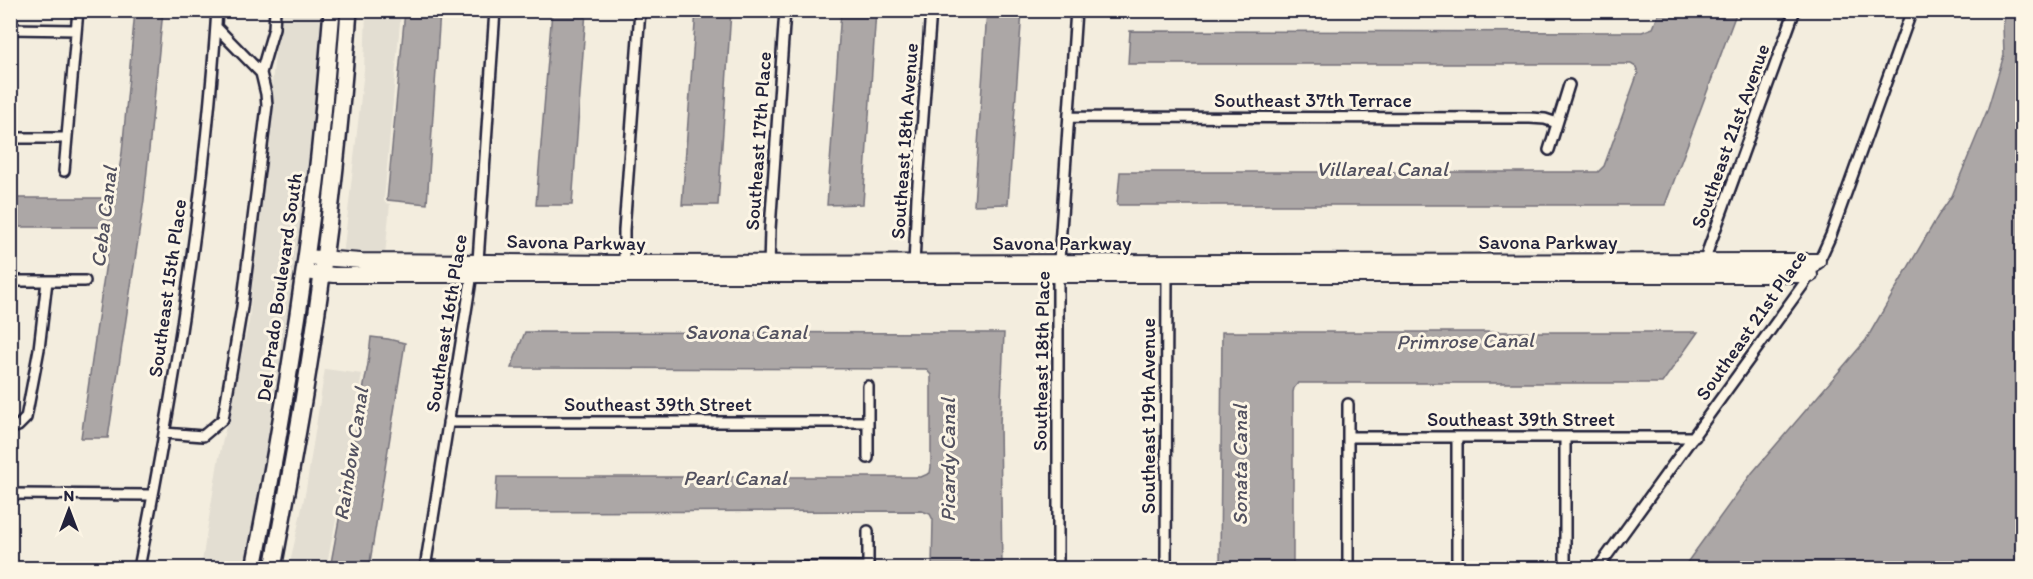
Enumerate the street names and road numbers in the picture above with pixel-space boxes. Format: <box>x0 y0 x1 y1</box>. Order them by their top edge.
street label: Southeast 21st Avenue <box>1685 41 1775 231</box>
street label: Southeast 18th Avenue <box>885 42 923 240</box>
street label: Southeast 17th Place <box>740 51 776 231</box>
street label: Southeast 37th Terrace <box>1214 88 1412 112</box>
street label: Del Prado Boulevard South <box>251 171 307 403</box>
street label: Southeast 15th Place <box>143 197 191 379</box>
street label: Savona Parkway <box>506 229 646 255</box>
street label: Savona Parkway <box>1479 230 1618 254</box>
street label: Savona Parkway <box>993 231 1132 255</box>
street label: Southeast 16th Place <box>420 232 472 414</box>
street label: Southeast 21st Place <box>1690 245 1812 405</box>
street label: Southeast 18th Place <box>1027 271 1055 451</box>
street label: Southeast 19th Avenue <box>1136 318 1160 514</box>
street label: Southeast 39th Street <box>564 392 752 416</box>
street label: Southeast 39th Street <box>1427 407 1615 431</box>

